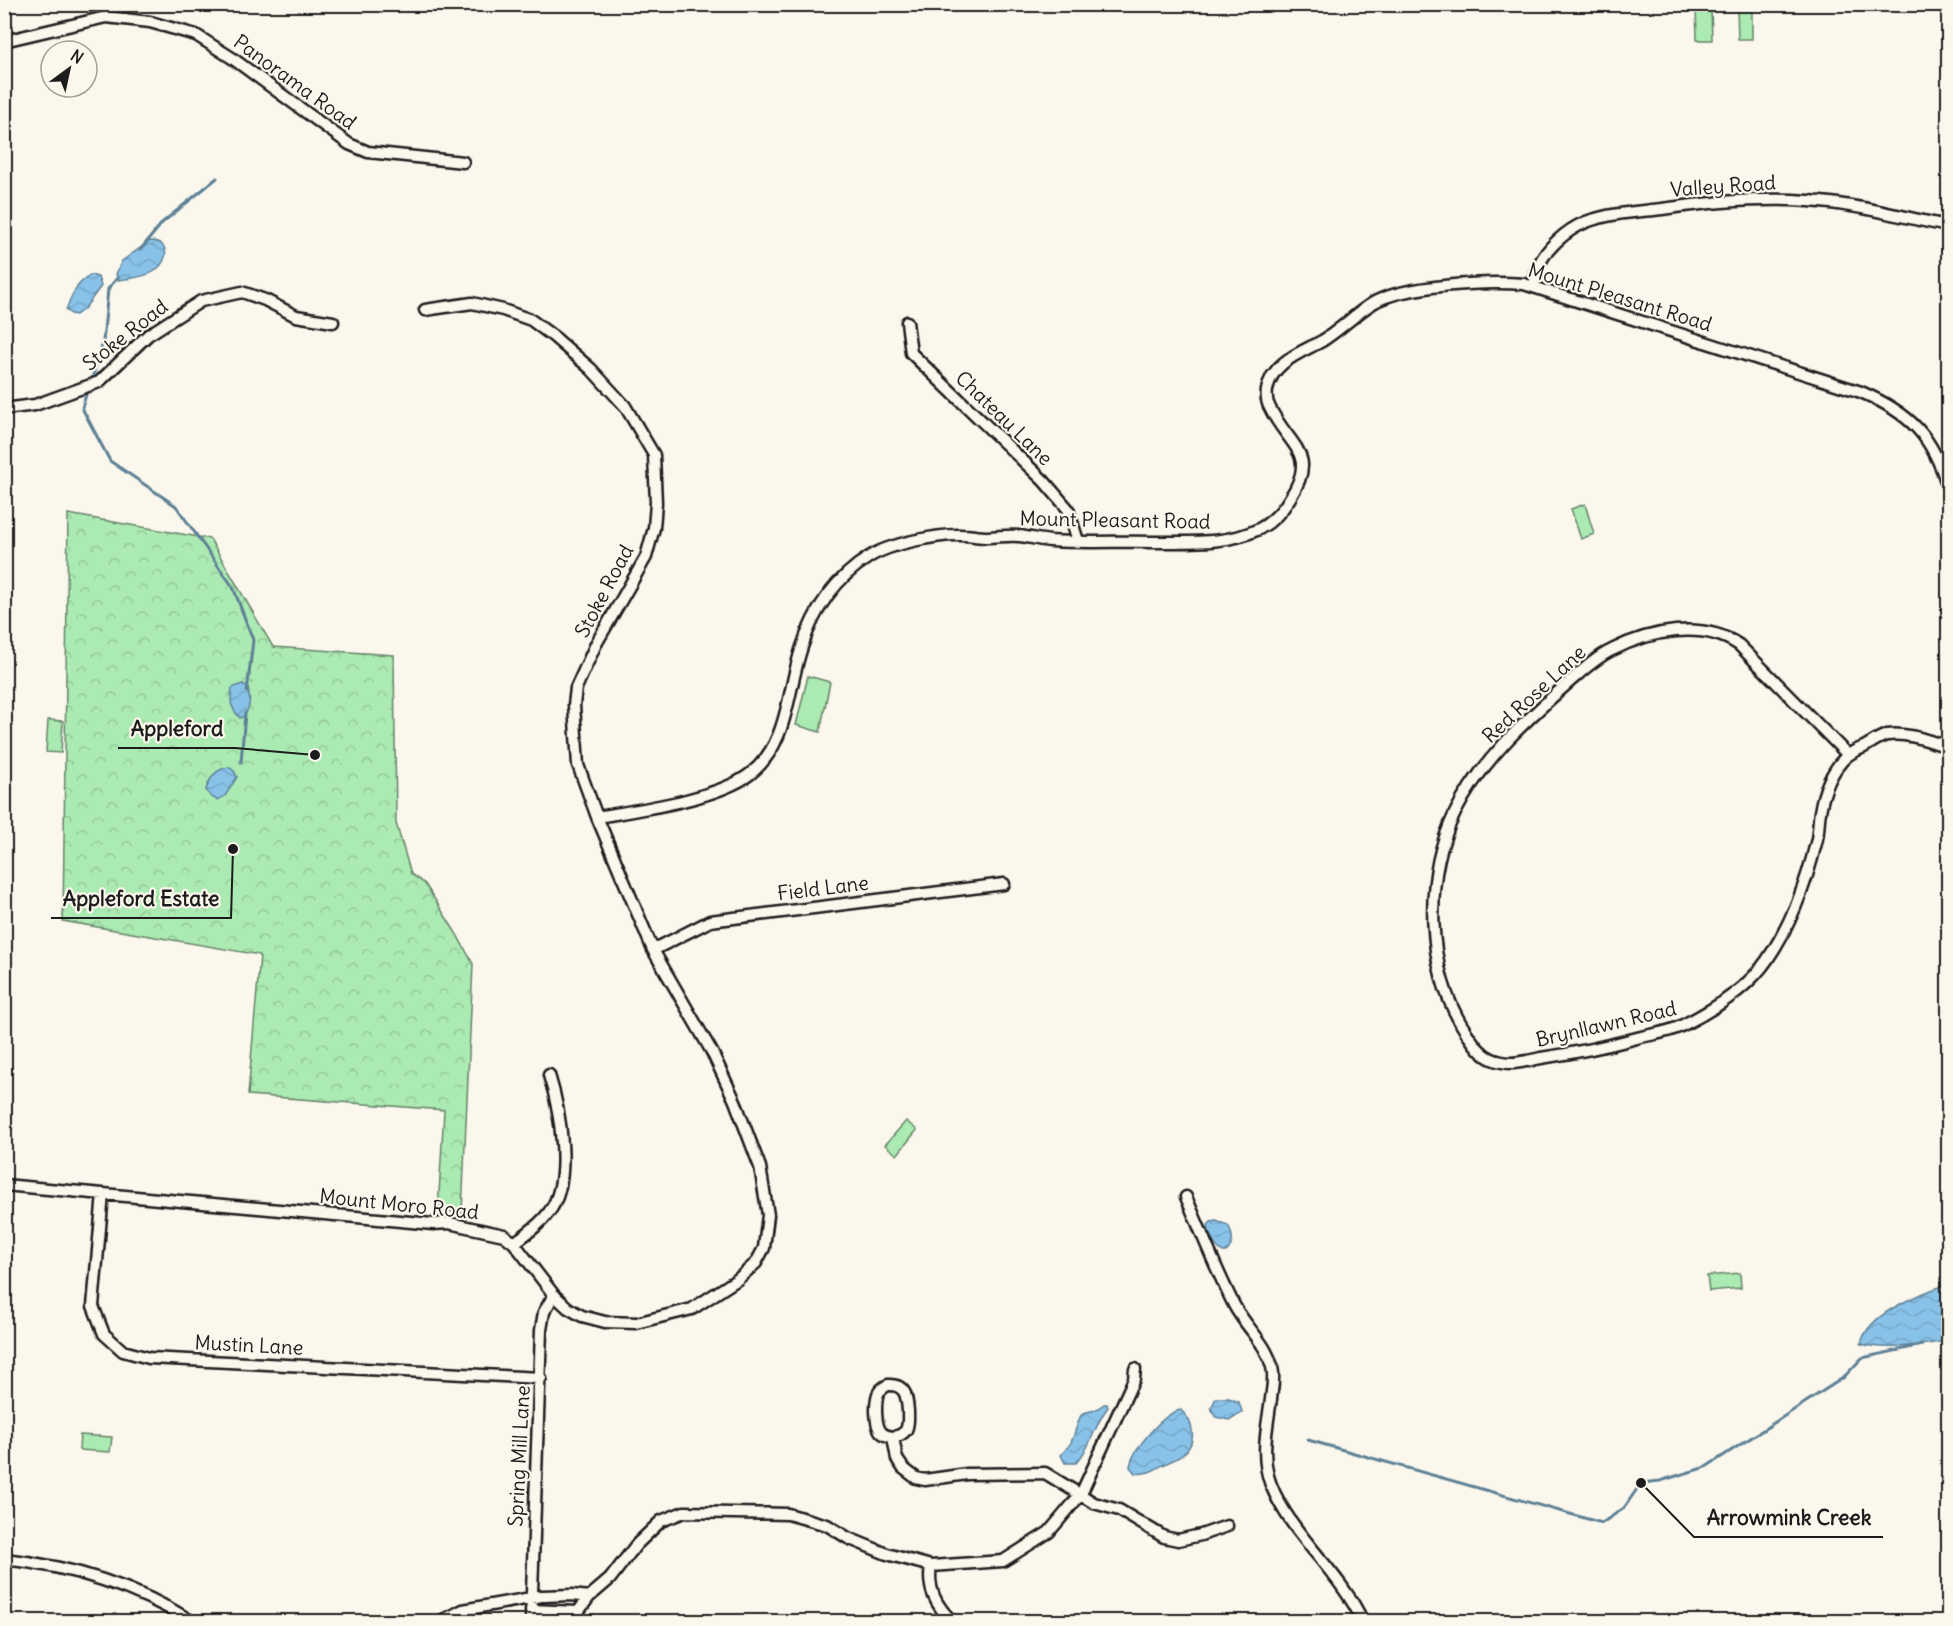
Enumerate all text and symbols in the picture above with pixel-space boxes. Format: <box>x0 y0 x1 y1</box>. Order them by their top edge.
street label: Panorama Road <box>229 29 362 135</box>
north arrow <box>39 39 99 99</box>
text: N <box>67 45 87 68</box>
street label: Valley Road <box>1669 169 1777 202</box>
street label: Mount Pleasant Road <box>1525 257 1715 336</box>
street label: Stoke Road <box>77 293 172 376</box>
street label: Chateau Lane <box>950 365 1058 470</box>
street label: Mount Pleasant Road <box>1019 505 1211 534</box>
street label: Stoke Road <box>569 540 638 641</box>
street label: Red Rose Lane <box>1477 639 1591 748</box>
callout: Appleford <box>118 709 235 748</box>
text: Appleford <box>131 715 224 742</box>
street label: Field Lane <box>776 869 870 906</box>
callout: Appleford Estate <box>51 879 231 918</box>
text: Appleford Estate <box>63 885 219 912</box>
street label: Brynllawn Road <box>1533 995 1679 1052</box>
street label: Mount Moro Road <box>318 1183 480 1224</box>
street label: Mustin Lane <box>194 1329 304 1360</box>
street label: Spring Mill Lane <box>502 1385 535 1527</box>
callout: Arrowmink Creek <box>1694 1498 1883 1537</box>
text: Arrowmink Creek <box>1707 1504 1872 1531</box>

